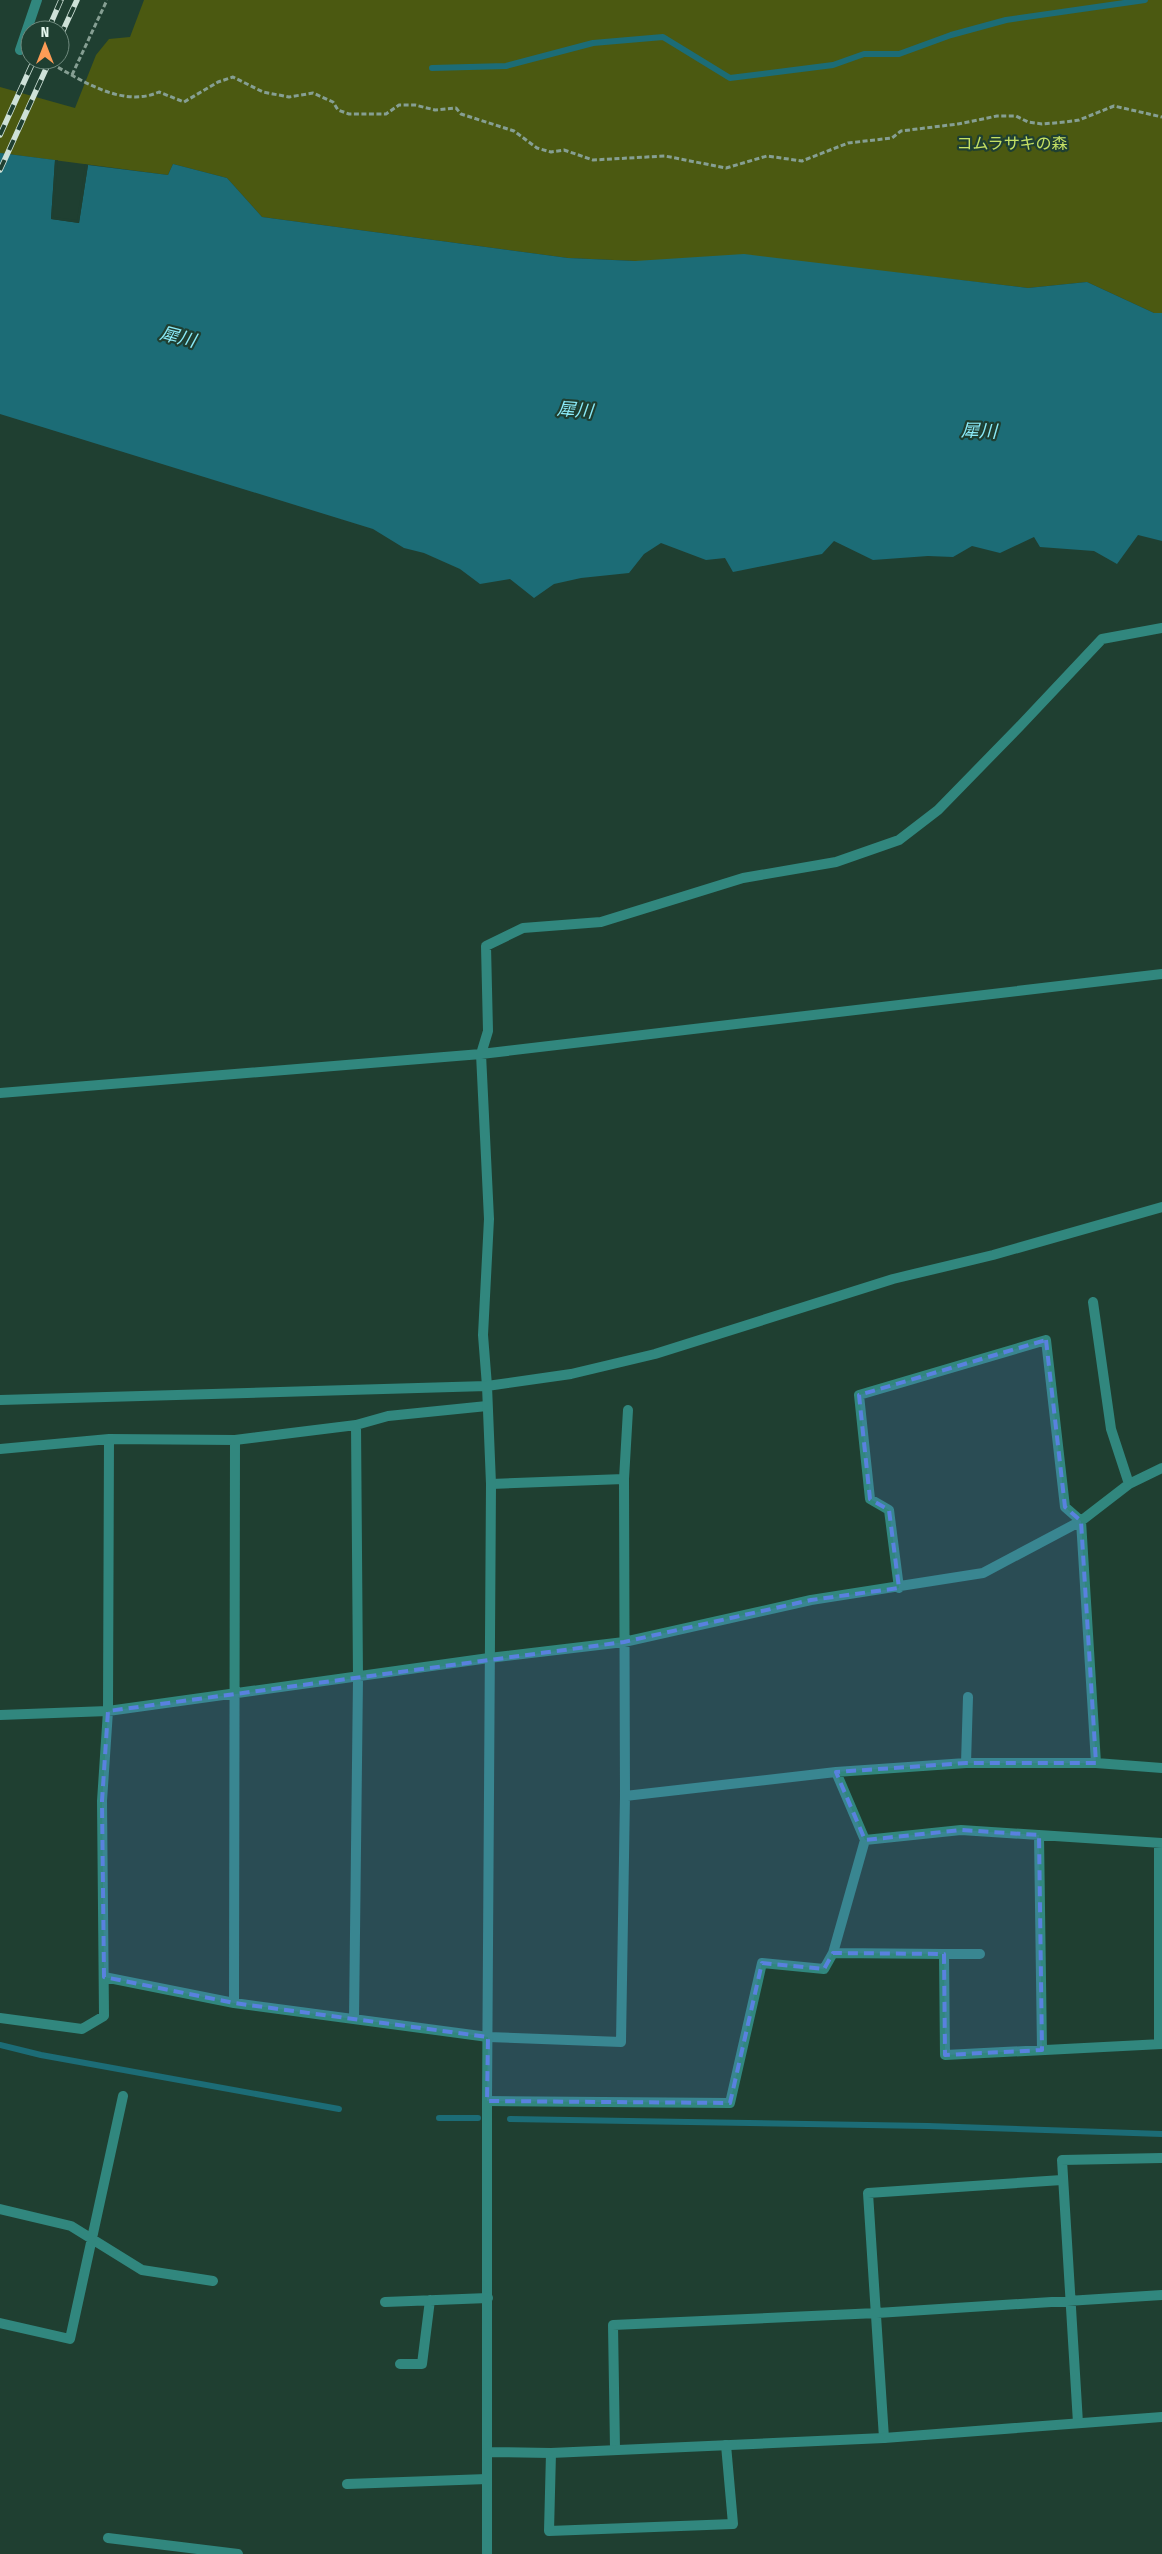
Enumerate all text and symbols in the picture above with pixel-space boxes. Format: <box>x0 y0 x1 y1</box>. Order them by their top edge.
north arrow <box>20 20 70 70</box>
text: N <box>41 24 49 41</box>
park label: コムラサキの森 <box>956 134 1068 153</box>
water label: 犀川 <box>158 322 200 353</box>
water label: 犀川 <box>556 397 596 423</box>
water label: 犀川 <box>961 419 999 443</box>

